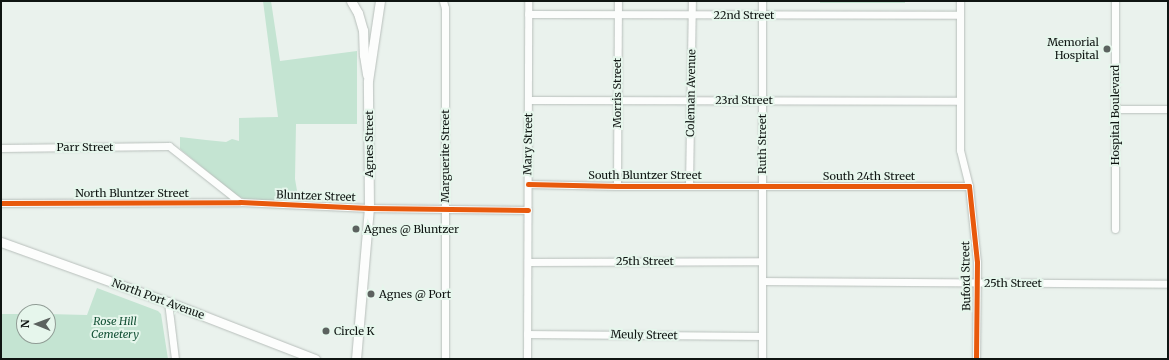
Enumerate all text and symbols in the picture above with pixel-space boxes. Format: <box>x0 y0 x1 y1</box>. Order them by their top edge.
street label: 22nd Street <box>714 8 774 22</box>
place label: Memorial Hospital <box>1047 36 1099 62</box>
marker: Memorial Hospital <box>1102 44 1112 54</box>
street label: Coleman Avenue <box>684 49 698 137</box>
street label: Morris Street <box>610 58 624 128</box>
street label: Hospital Boulevard <box>1108 65 1122 165</box>
street label: 23rd Street <box>715 93 773 107</box>
street label: Marguerite Street <box>438 109 452 203</box>
street label: Agnes Street <box>362 110 376 178</box>
street label: Mary Street <box>521 113 535 175</box>
street label: Ruth Street <box>755 114 769 174</box>
street label: Parr Street <box>57 140 113 154</box>
street label: South Bluntzer Street <box>588 168 702 182</box>
street label: South 24th Street <box>823 169 915 183</box>
street label: North Bluntzer Street <box>75 186 189 200</box>
street label: Bluntzer Street <box>276 188 356 204</box>
place label: Agnes @ Bluntzer <box>364 222 459 236</box>
marker: Agnes @ Bluntzer <box>351 224 361 234</box>
street label: Buford Street <box>959 241 973 311</box>
street label: 25th Street <box>616 254 674 268</box>
street label: North Port Avenue <box>110 276 206 322</box>
street label: 25th Street <box>984 276 1042 290</box>
place label: Agnes @ Port <box>379 287 451 301</box>
marker: Agnes @ Port <box>366 289 376 299</box>
north arrow <box>16 304 56 344</box>
park label: Rose Hill Cemetery <box>91 315 139 341</box>
text: N <box>18 319 32 328</box>
place label: Circle K <box>334 324 374 338</box>
marker: Circle K <box>321 326 331 336</box>
street label: Meuly Street <box>610 328 678 342</box>

